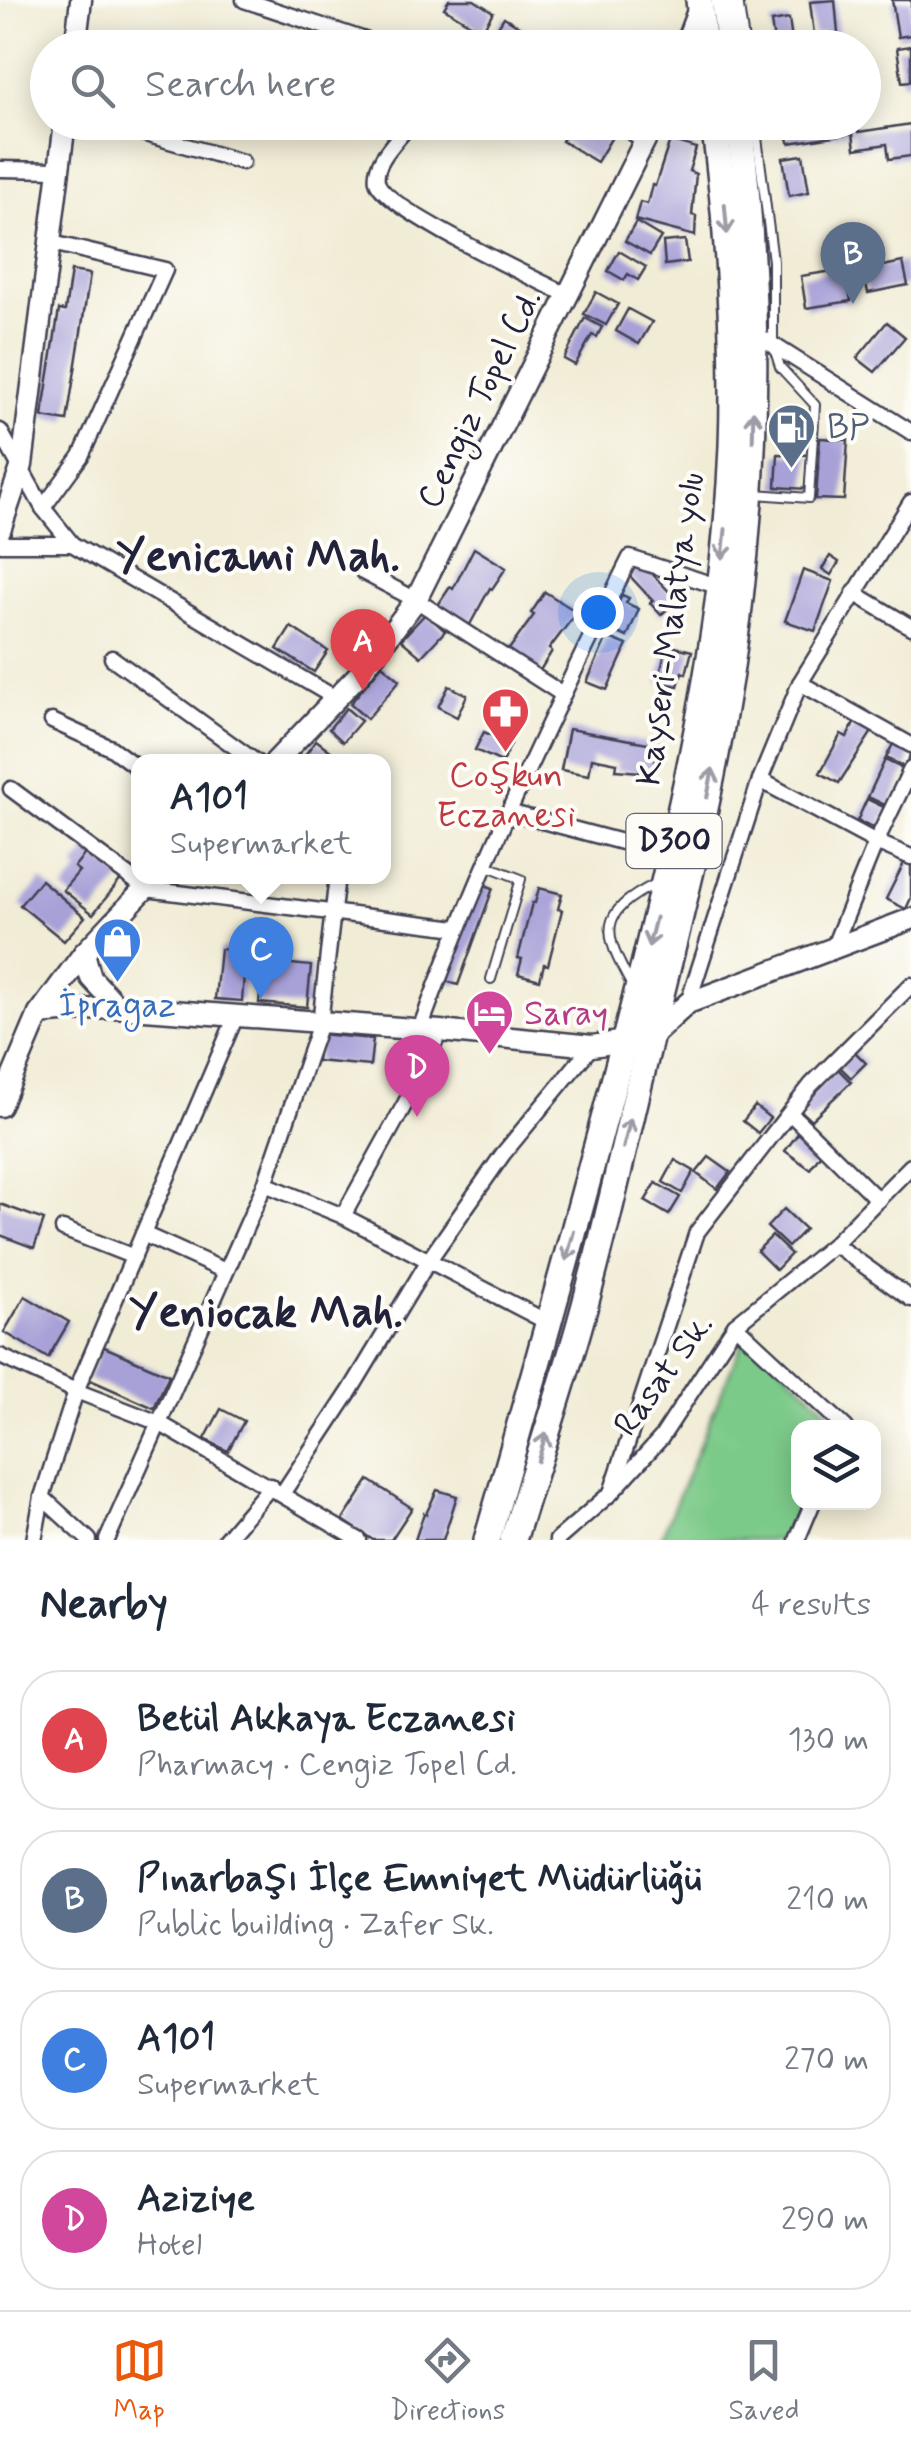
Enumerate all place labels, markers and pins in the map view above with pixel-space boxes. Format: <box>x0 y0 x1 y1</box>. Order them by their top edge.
pin: B <box>820 222 886 304</box>
fuel station icon: BP <box>766 402 818 470</box>
place label: BP <box>827 405 869 451</box>
pin: A <box>330 608 396 691</box>
pharmacy icon: Coşkun Eczanesi <box>480 686 532 754</box>
place label: Coşkun Eczanesi <box>437 753 575 839</box>
shop icon: İpragaz <box>91 916 143 984</box>
pin: C <box>228 916 294 999</box>
place label: İpragaz <box>58 983 176 1032</box>
hotel icon: Saray <box>463 988 515 1056</box>
place label: Saray <box>524 991 608 1037</box>
pin: D <box>384 1034 450 1117</box>

